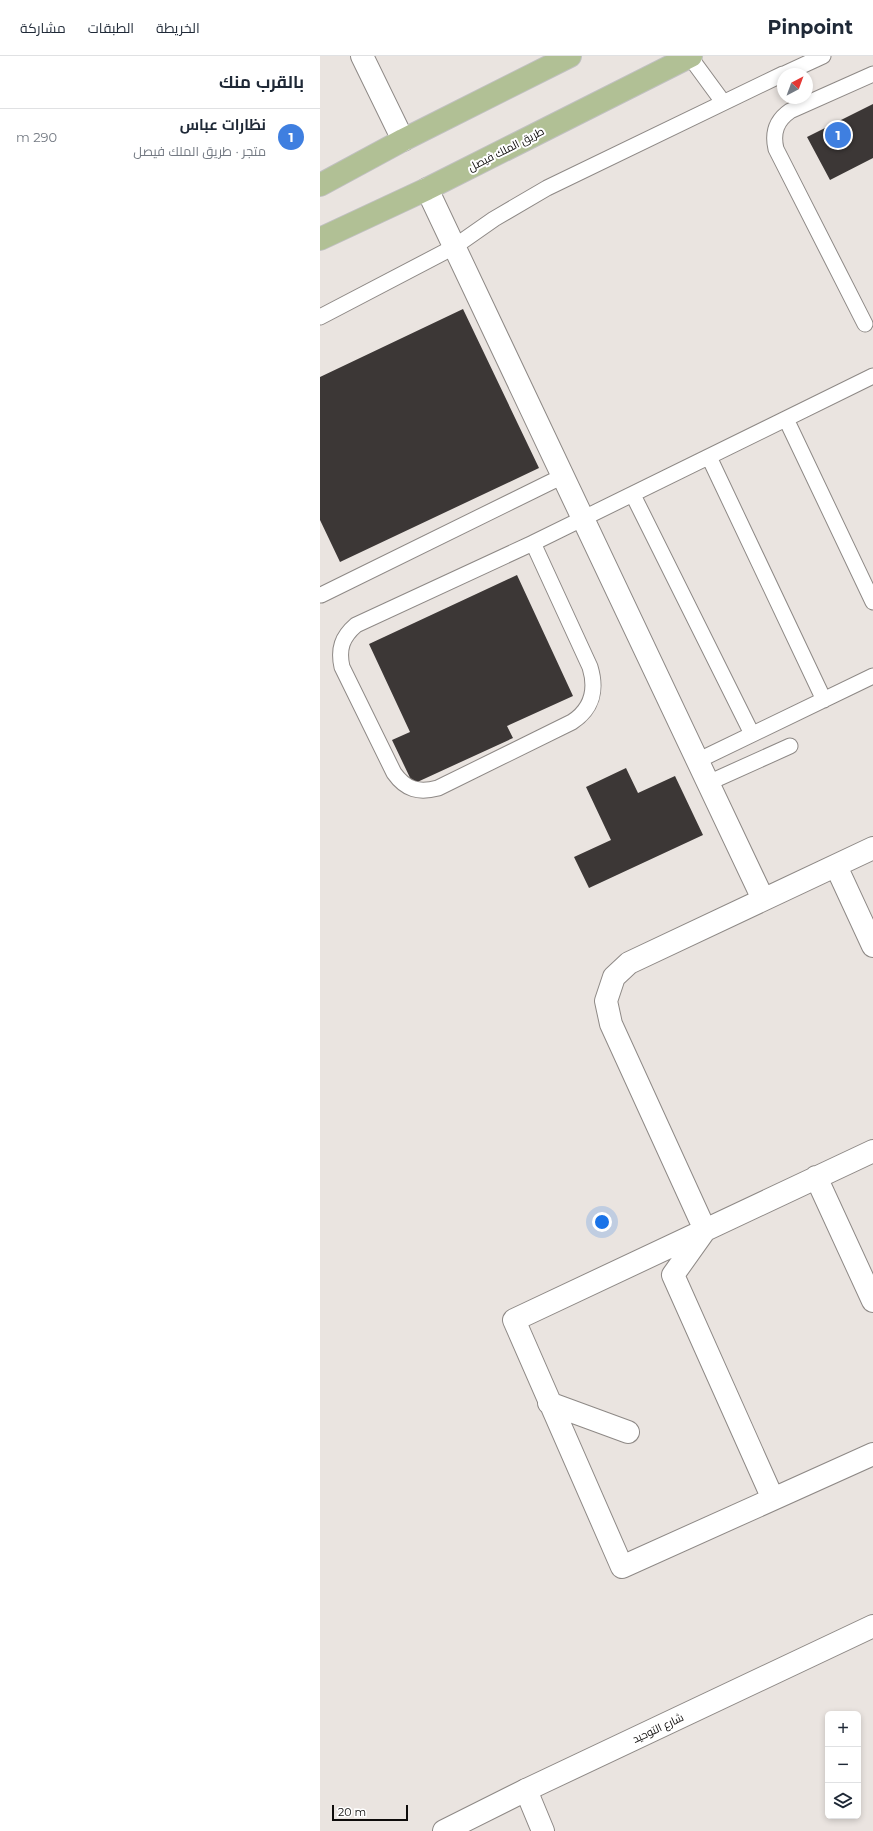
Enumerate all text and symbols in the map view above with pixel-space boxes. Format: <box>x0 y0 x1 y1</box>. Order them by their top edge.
text: Pinpoint <box>768 16 853 39</box>
text: مشاركة <box>20 19 66 37</box>
text: الطبقات <box>88 19 134 37</box>
text: الخريطة <box>156 19 200 37</box>
north arrow <box>777 68 813 104</box>
text: بالقرب منك <box>219 72 304 92</box>
text: نظارات عباس <box>180 115 266 134</box>
pin: 1 <box>825 120 851 150</box>
street label: طريق الملك فيصل <box>466 124 546 174</box>
text: 290 m <box>16 129 57 145</box>
text: 1 <box>288 129 294 145</box>
text: متجر · طريق الملك فيصل <box>133 143 266 159</box>
your location <box>592 1212 612 1232</box>
street label: شارع التوحيد <box>630 1710 686 1747</box>
map controls <box>825 1711 861 1819</box>
button: + <box>825 1711 861 1747</box>
button: − <box>825 1747 861 1783</box>
button: layers <box>825 1783 861 1819</box>
scale bar <box>332 1803 408 1822</box>
text: 20 m <box>338 1805 366 1819</box>

